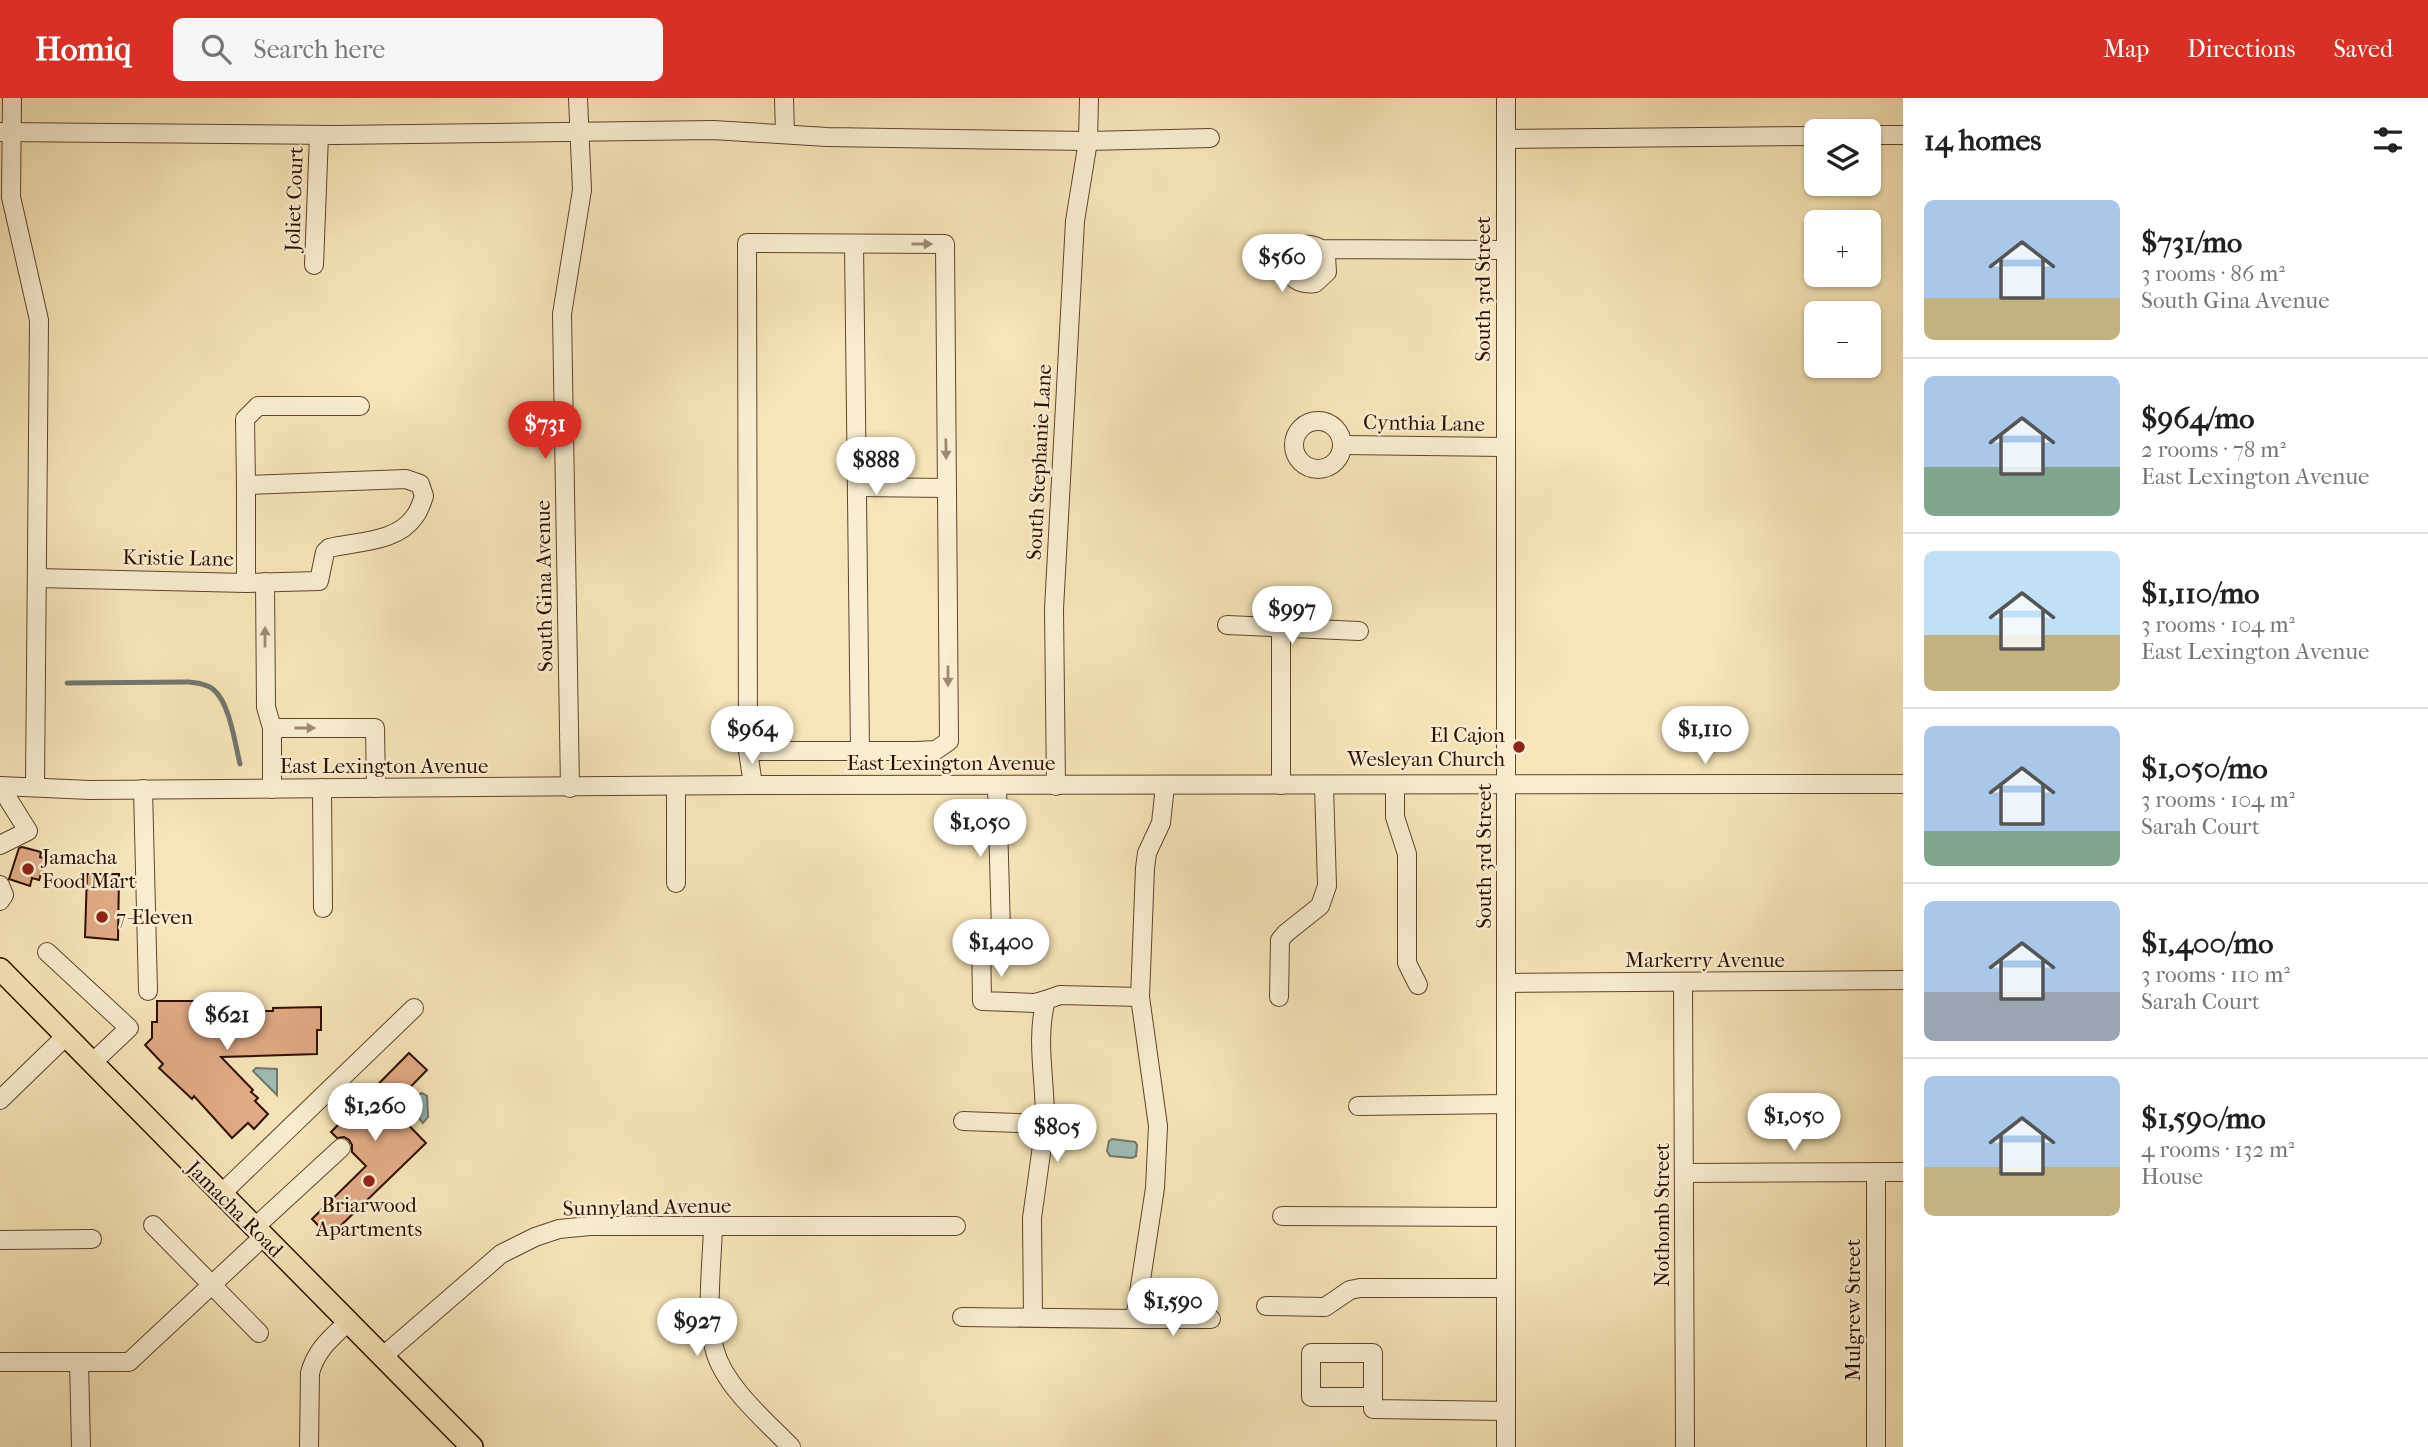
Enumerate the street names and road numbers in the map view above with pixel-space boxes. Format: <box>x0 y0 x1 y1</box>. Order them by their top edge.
street label: Joliet Court <box>280 146 308 254</box>
street label: South 3rd Street <box>1471 216 1495 362</box>
street label: South Stephanie Lane <box>1022 363 1056 561</box>
street label: Cynthia Lane <box>1363 410 1485 436</box>
street label: South Gina Avenue <box>530 500 558 672</box>
street label: Kristie Lane <box>122 545 234 571</box>
street label: East Lexington Avenue <box>847 751 1055 775</box>
street label: East Lexington Avenue <box>280 754 488 778</box>
street label: South 3rd Street <box>1472 783 1496 929</box>
street label: Markerry Avenue <box>1625 948 1785 972</box>
street label: Nothomb Street <box>1650 1142 1674 1287</box>
street label: Jamacha Road <box>180 1154 289 1263</box>
street label: Sunnyland Avenue <box>562 1194 732 1220</box>
street label: Mulgrew Street <box>1841 1238 1865 1381</box>

